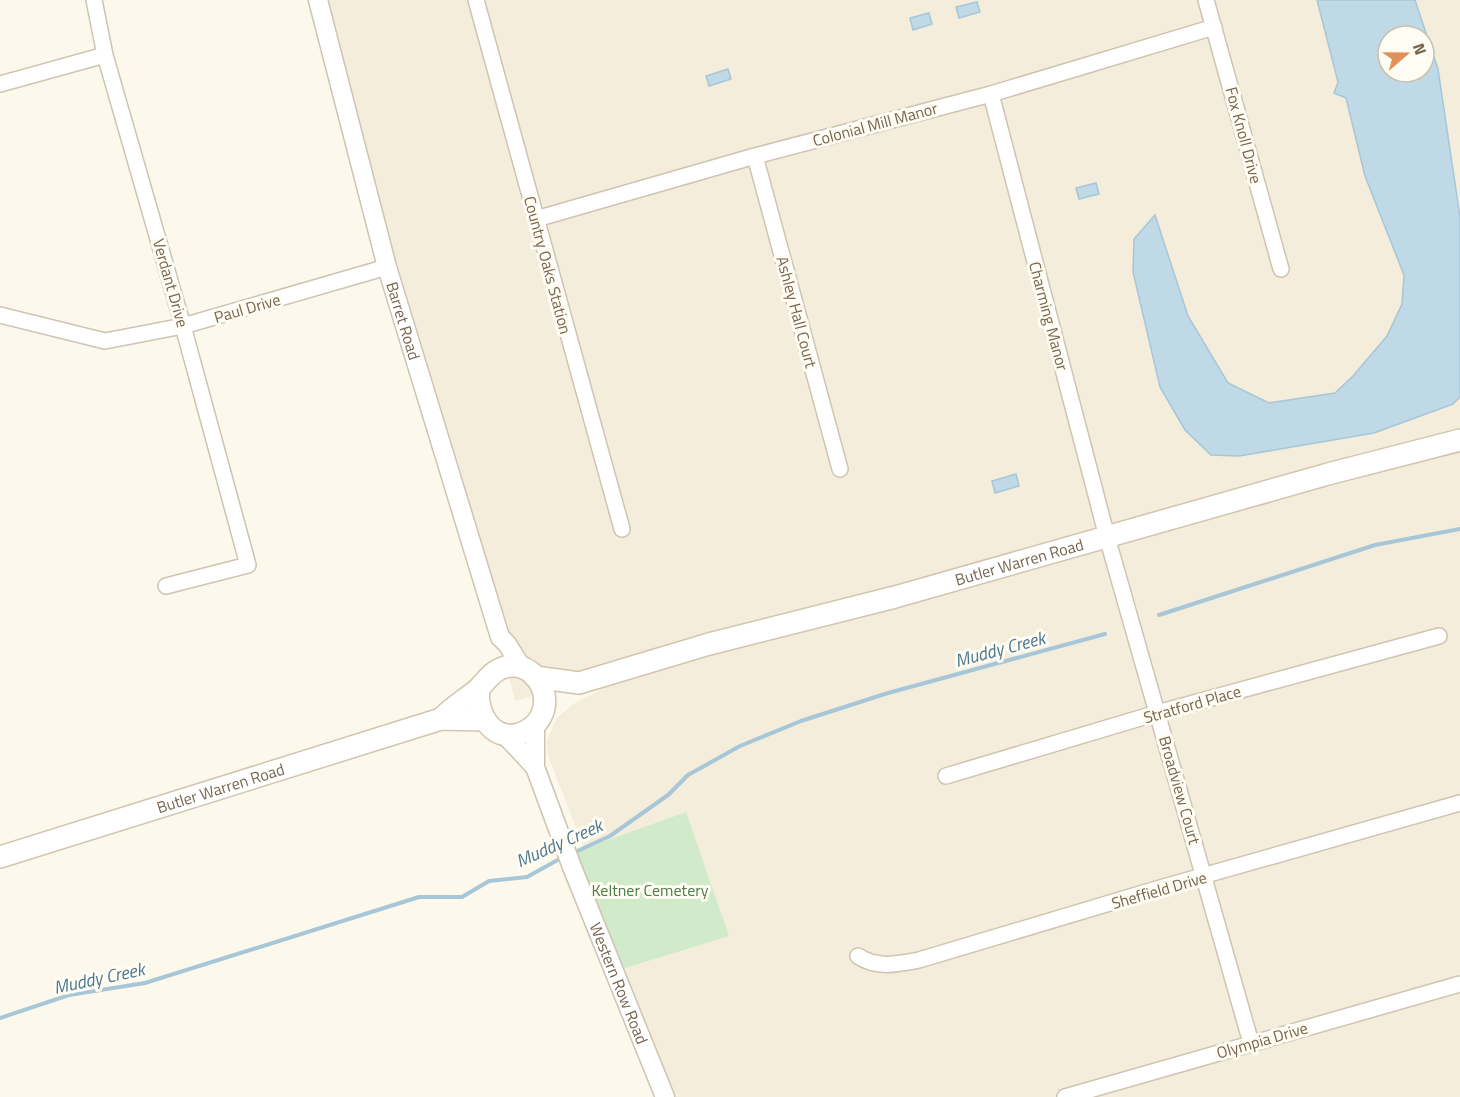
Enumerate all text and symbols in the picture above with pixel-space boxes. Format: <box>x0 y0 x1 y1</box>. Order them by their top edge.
north arrow <box>1376 24 1436 84</box>
text: N <box>1407 40 1433 58</box>
street label: Fox Knoll Drive <box>1220 84 1268 186</box>
street label: Colonial Mill Manor <box>810 96 941 152</box>
street label: Country Oaks Station <box>518 193 578 337</box>
street label: Verdant Drive <box>147 236 195 330</box>
street label: Ashley Hall Court <box>771 253 824 371</box>
street label: Charming Manor <box>1023 259 1075 374</box>
street label: Barret Road <box>380 279 427 363</box>
street label: Paul Drive <box>211 287 283 329</box>
street label: Butler Warren Road <box>952 532 1086 591</box>
water label: Muddy Creek <box>952 624 1050 674</box>
street label: Stratford Place <box>1140 679 1244 729</box>
street label: Broadview Court <box>1153 733 1207 847</box>
street label: Butler Warren Road <box>154 757 287 819</box>
water label: Muddy Creek <box>511 811 608 874</box>
street label: Sheffield Drive <box>1108 865 1210 915</box>
park label: Keltner Cemetery <box>592 878 709 902</box>
street label: Western Row Road <box>584 919 654 1048</box>
water label: Muddy Creek <box>51 955 149 1001</box>
street label: Olympia Drive <box>1214 1016 1310 1064</box>

